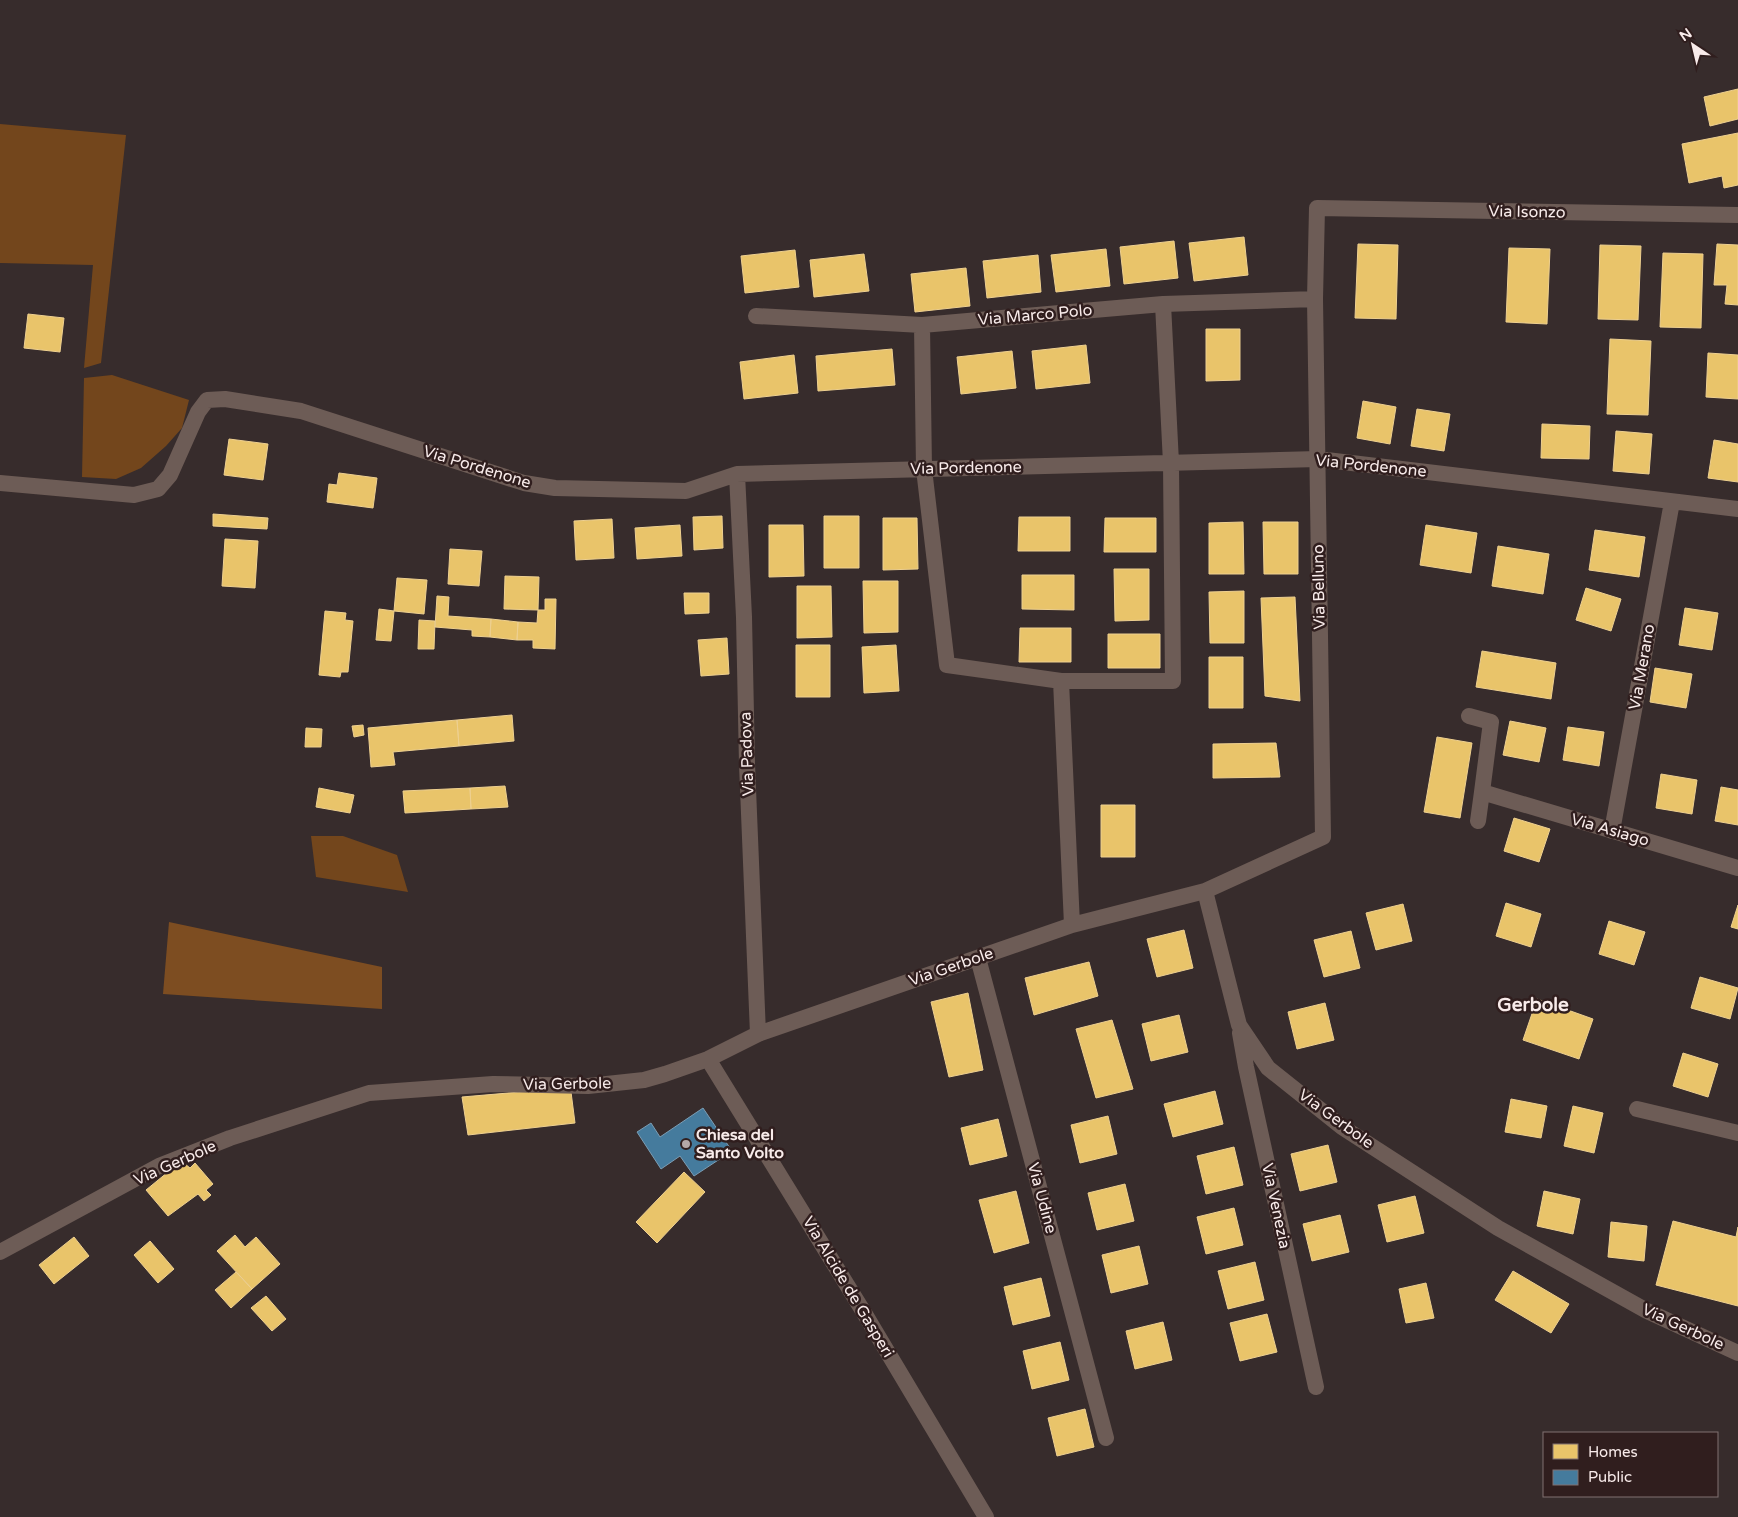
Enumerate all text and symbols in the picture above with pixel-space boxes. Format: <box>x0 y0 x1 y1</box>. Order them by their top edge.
north arrow <box>1668 20 1718 70</box>
text: N <box>1676 25 1695 45</box>
street label: Via Isonzo <box>1488 201 1566 223</box>
street label: Via Marco Polo <box>977 300 1093 330</box>
street label: Via Pordenone <box>421 441 533 493</box>
street label: Via Pordenone <box>1314 450 1428 482</box>
street label: Via Pordenone <box>910 457 1022 479</box>
street label: Via Belluno <box>1308 544 1330 630</box>
street label: Via Merano <box>1625 622 1659 712</box>
street label: Via Padova <box>736 711 758 797</box>
street label: Via Asiago <box>1569 809 1651 851</box>
street label: Via Gerbole <box>906 943 996 991</box>
district label: Gerbole <box>1497 994 1569 1016</box>
street label: Via Gerbole <box>523 1073 611 1095</box>
street label: Via Gerbole <box>1294 1085 1378 1153</box>
place label: Chiesa del Santo Volto <box>696 1125 784 1163</box>
street label: Via Gerbole <box>131 1136 219 1190</box>
marker: Chiesa del Santo Volto <box>680 1138 692 1150</box>
street label: Via Udine <box>1023 1160 1061 1236</box>
street label: Via Venezia <box>1257 1161 1295 1251</box>
street label: Via Alcide de Gasperi <box>798 1213 898 1361</box>
street label: Via Gerbole <box>1639 1299 1727 1355</box>
legend <box>1543 1432 1718 1497</box>
text: Homes <box>1588 1443 1638 1461</box>
text: Public <box>1588 1468 1632 1486</box>

